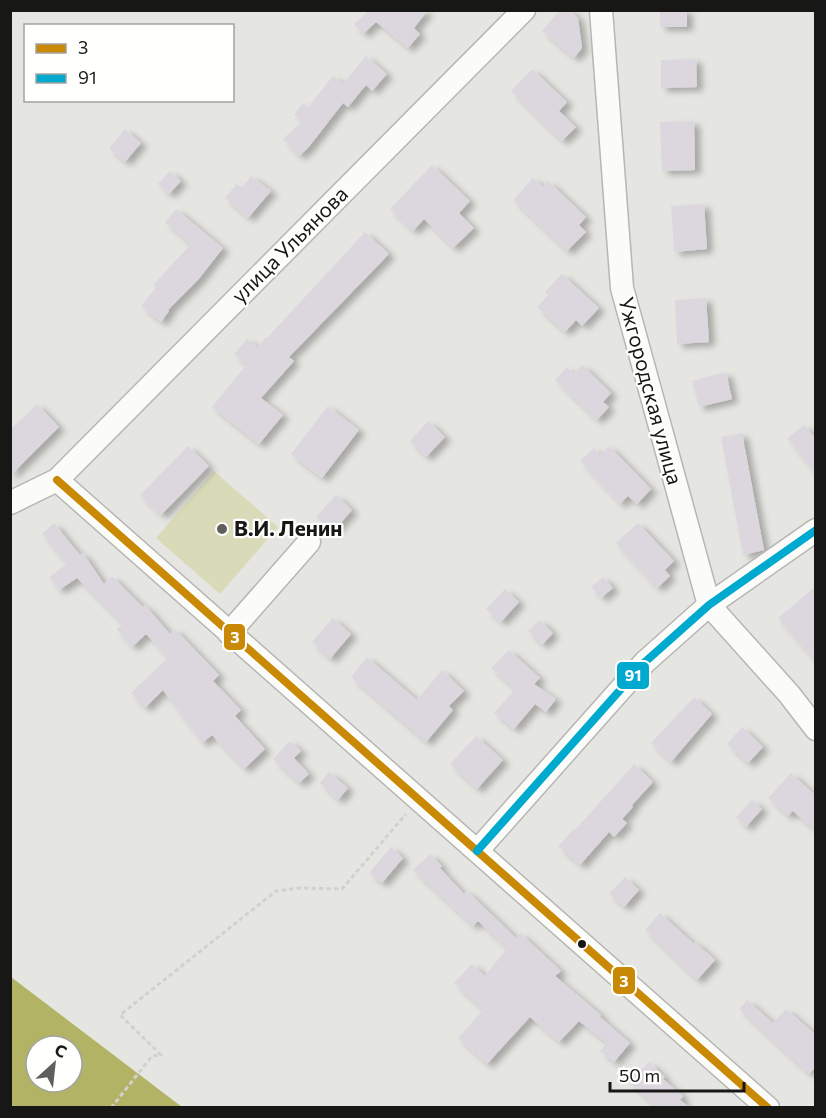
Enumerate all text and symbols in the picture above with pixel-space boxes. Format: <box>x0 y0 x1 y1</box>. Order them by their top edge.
legend <box>24 24 234 102</box>
text: 3 <box>78 36 88 58</box>
text: 91 <box>78 66 97 88</box>
street label: улица Ульянова <box>226 181 352 307</box>
street label: Ужгородская улица <box>614 294 689 487</box>
place label: В.И. Ленин <box>234 515 342 540</box>
marker: В.И. Ленин <box>215 522 229 536</box>
line badge: 3 <box>223 623 246 651</box>
text: 3 <box>230 627 240 646</box>
line badge: 91 <box>616 661 650 690</box>
text: 91 <box>624 665 642 684</box>
unlabelled marker <box>576 938 588 950</box>
line badge: 3 <box>612 966 636 995</box>
text: 3 <box>619 971 629 990</box>
north arrow <box>24 1034 84 1094</box>
text: С <box>52 1039 70 1061</box>
scale bar <box>610 1055 744 1093</box>
text: 50 m <box>619 1064 660 1086</box>

